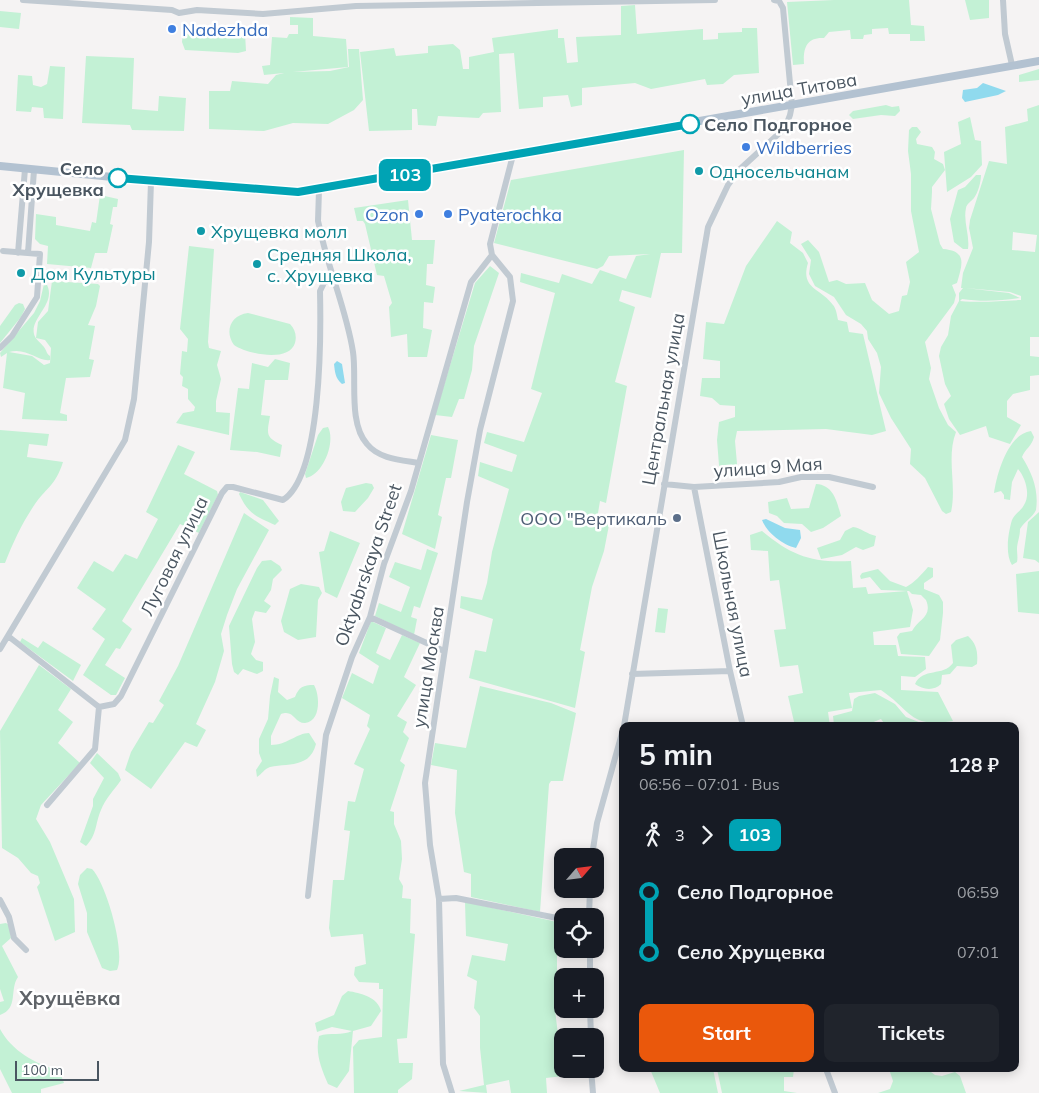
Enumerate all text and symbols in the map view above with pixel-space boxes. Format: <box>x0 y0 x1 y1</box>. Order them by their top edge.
place label: Nadezhda <box>182 18 268 41</box>
marker: Nadezhda <box>166 23 178 35</box>
street label: улица Титова <box>739 68 859 110</box>
place label: Село Подгорное <box>704 113 852 136</box>
marker: Село Подгорное <box>680 114 700 134</box>
place label: Wildberries <box>756 136 852 159</box>
marker: Wildberries <box>740 141 752 153</box>
place label: Село Хрущевка <box>12 157 104 201</box>
line badge: 103 <box>376 159 434 191</box>
place label: Односельчанам <box>709 160 849 183</box>
text: 103 <box>389 163 421 186</box>
marker: Односельчанам <box>693 165 705 177</box>
marker: Село Хрущевка <box>108 168 128 188</box>
place label: Ozon <box>365 203 409 226</box>
place label: Pyaterochka <box>458 203 562 226</box>
marker: Ozon <box>413 208 425 220</box>
marker: Pyaterochka <box>442 208 454 220</box>
place label: Хрущевка молл <box>211 220 347 243</box>
marker: Хрущевка молл <box>195 225 207 237</box>
place label: Средняя Школа, с. Хрущевка <box>267 243 412 287</box>
marker: Средняя Школа, с. Хрущевка <box>251 258 263 270</box>
place label: Дом Культуры <box>31 262 156 285</box>
marker: Дом Культуры <box>15 267 27 279</box>
street label: Центральная улица <box>637 311 689 487</box>
street label: улица 9 Мая <box>713 452 823 482</box>
street label: Oktyabrskaya Street <box>329 481 407 649</box>
street label: Луговая улица <box>135 493 213 619</box>
place label: ООО "Вертикаль <box>520 507 667 530</box>
marker: ООО "Вертикаль <box>671 512 683 524</box>
street label: Школьная улица <box>708 529 758 679</box>
street label: улица Москва <box>407 605 449 729</box>
text: 5 min <box>639 737 713 772</box>
text: 128 ₽ <box>948 753 999 777</box>
text: 06:56 – 07:01 · Bus <box>639 774 780 794</box>
icon: walk <box>639 821 667 849</box>
icon: forward <box>693 821 721 849</box>
text: 103 <box>739 823 771 846</box>
text: 3 <box>675 825 685 845</box>
north arrow <box>554 848 604 898</box>
map controls <box>554 848 604 1078</box>
text: Село Подгорное <box>677 880 833 904</box>
text: 06:59 <box>957 882 999 902</box>
button: locate <box>554 908 604 958</box>
text: Село Хрущевка <box>677 940 825 964</box>
text: 07:01 <box>957 942 999 962</box>
button: + <box>554 968 604 1018</box>
district label: Хрущёвка <box>18 985 121 1010</box>
button: Start <box>639 1004 814 1062</box>
button: Tickets <box>824 1004 999 1062</box>
button: − <box>554 1028 604 1078</box>
scale bar <box>15 1058 99 1081</box>
text: 100 m <box>22 1061 63 1079</box>

